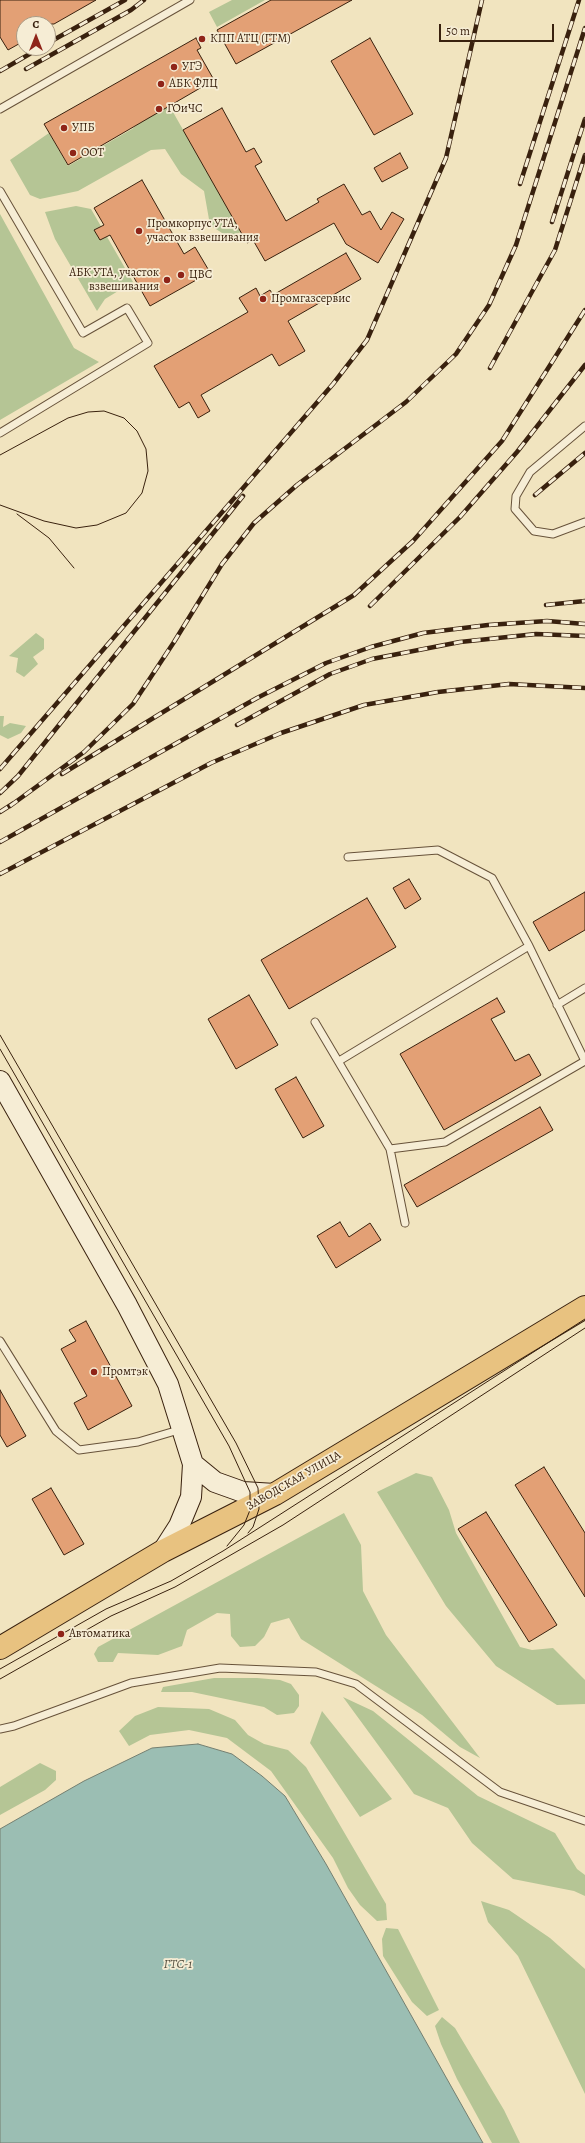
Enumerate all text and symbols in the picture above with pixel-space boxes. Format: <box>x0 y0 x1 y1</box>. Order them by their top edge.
north arrow <box>16 16 56 56</box>
scale bar <box>441 16 556 42</box>
text: С <box>33 17 39 32</box>
text: 50 m <box>446 23 470 39</box>
place label: КПП АТЦ (ГТМ) <box>210 32 291 46</box>
marker: КПП АТЦ (ГТМ) <box>197 34 207 44</box>
place label: УГЭ <box>182 60 202 74</box>
marker: УГЭ <box>169 62 179 72</box>
place label: АБК ФЛЦ <box>169 77 218 91</box>
marker: АБК ФЛЦ <box>156 79 166 89</box>
place label: ГОиЧС <box>167 102 203 116</box>
marker: ГОиЧС <box>154 104 164 114</box>
place label: УПБ <box>72 121 95 135</box>
marker: УПБ <box>59 123 69 133</box>
place label: ООТ <box>81 146 104 160</box>
marker: ООТ <box>68 148 78 158</box>
place label: Промкорпус УТА, участок взвешивания <box>147 217 259 245</box>
marker: Промкорпус УТА, участок взвешивания <box>134 226 144 236</box>
place label: АБК УТА, участок взвешивания <box>69 266 159 294</box>
place label: ЦВС <box>189 268 212 282</box>
marker: ЦВС <box>176 270 186 280</box>
marker: АБК УТА, участок взвешивания <box>162 275 172 285</box>
place label: Промгазсервис <box>271 292 350 306</box>
marker: Промгазсервис <box>258 294 268 304</box>
place label: Промтэк <box>102 1365 148 1379</box>
marker: Промтэк <box>89 1367 99 1377</box>
street label: ЗАВОДСКАЯ УЛИЦА <box>244 1448 344 1514</box>
place label: Автоматика <box>69 1627 130 1641</box>
marker: Автоматика <box>56 1629 66 1639</box>
water label: ГТС-1 <box>164 1957 192 1973</box>

